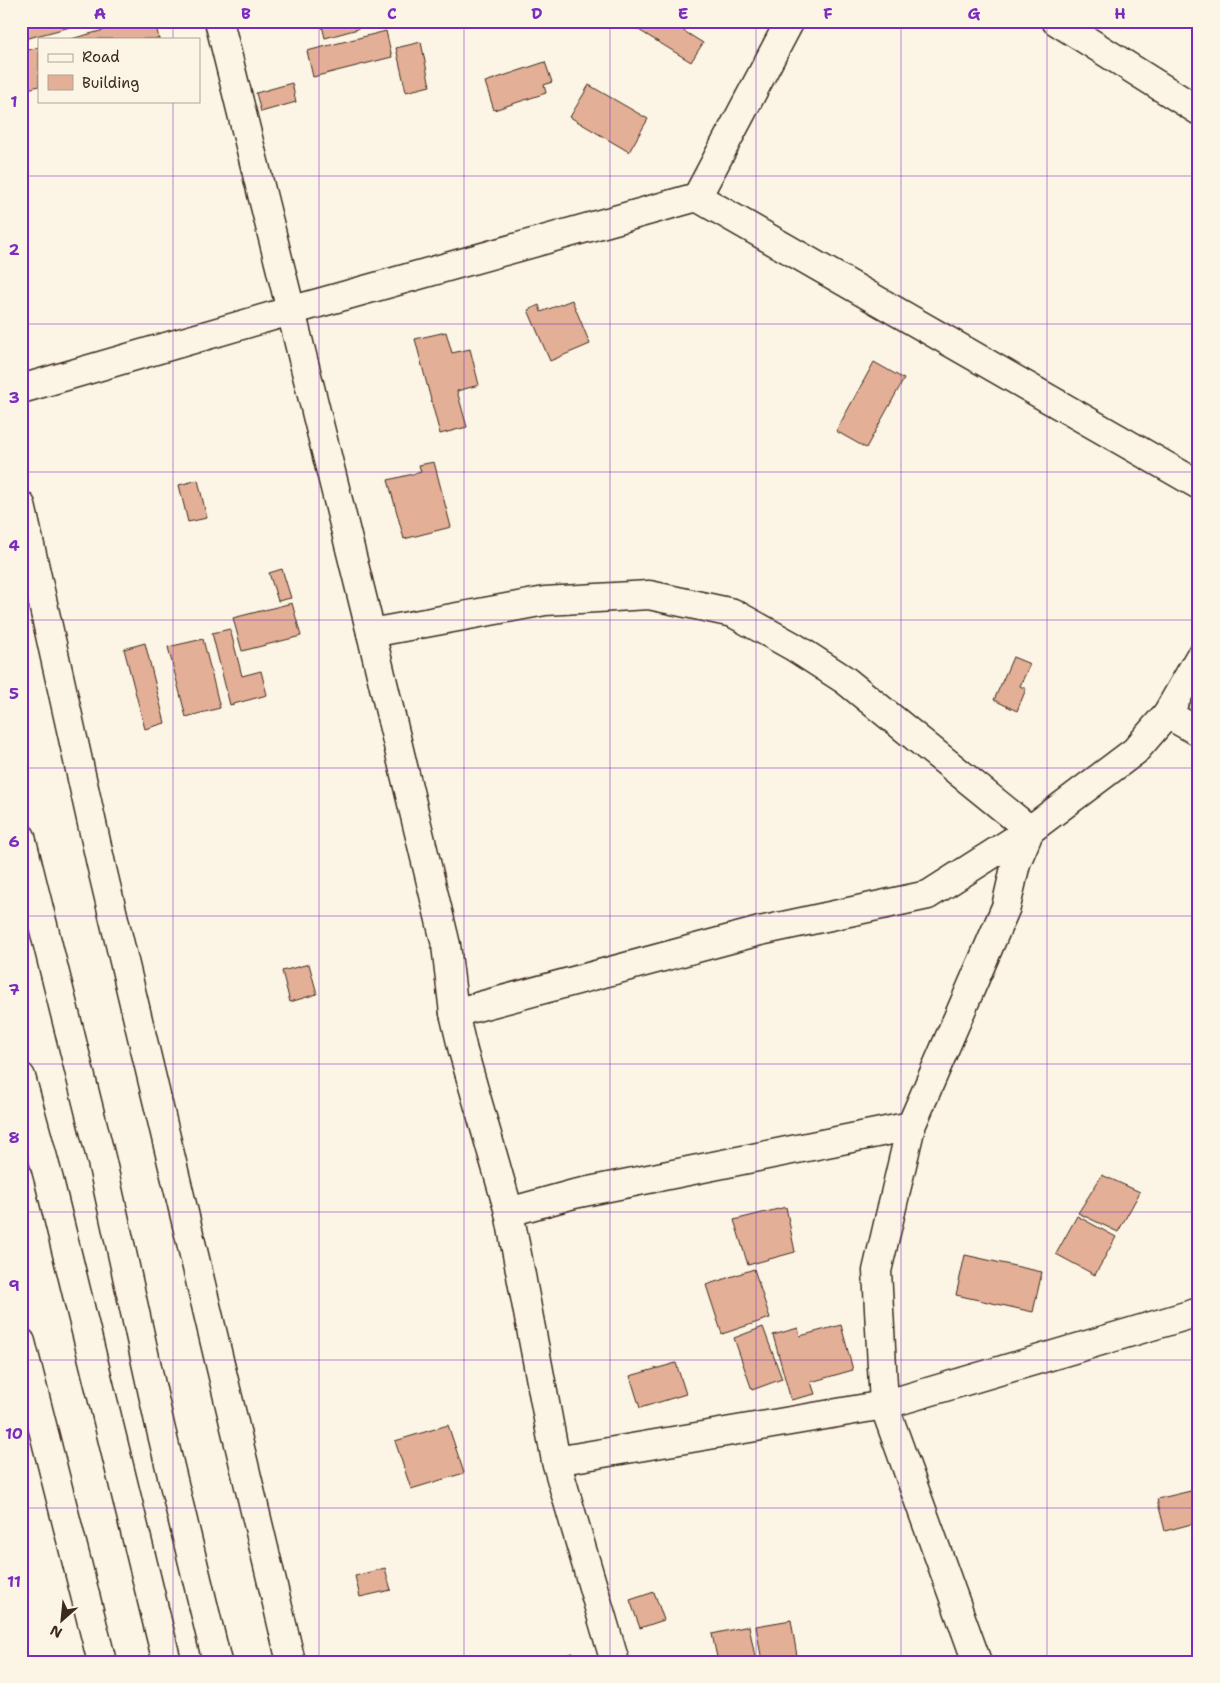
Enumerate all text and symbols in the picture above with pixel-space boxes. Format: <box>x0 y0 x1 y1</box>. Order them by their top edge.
text: A <box>94 3 106 24</box>
text: B <box>241 3 251 24</box>
text: C <box>387 3 397 24</box>
text: D <box>531 3 543 24</box>
text: E <box>678 3 688 24</box>
text: F <box>823 3 833 24</box>
text: G <box>968 3 981 24</box>
text: H <box>1114 3 1126 24</box>
legend <box>38 38 200 102</box>
text: Road <box>82 47 120 67</box>
text: Building <box>82 73 139 93</box>
text: 1 <box>10 91 18 112</box>
text: 2 <box>8 239 20 260</box>
text: 3 <box>8 387 20 408</box>
text: 4 <box>8 535 20 556</box>
text: 5 <box>9 683 19 704</box>
text: 6 <box>8 831 20 852</box>
text: 7 <box>8 979 20 1000</box>
text: 8 <box>8 1127 20 1148</box>
text: 9 <box>8 1275 20 1296</box>
text: 10 <box>5 1423 23 1444</box>
text: 11 <box>7 1571 21 1592</box>
north arrow <box>38 1596 88 1646</box>
text: N <box>47 1621 65 1642</box>

